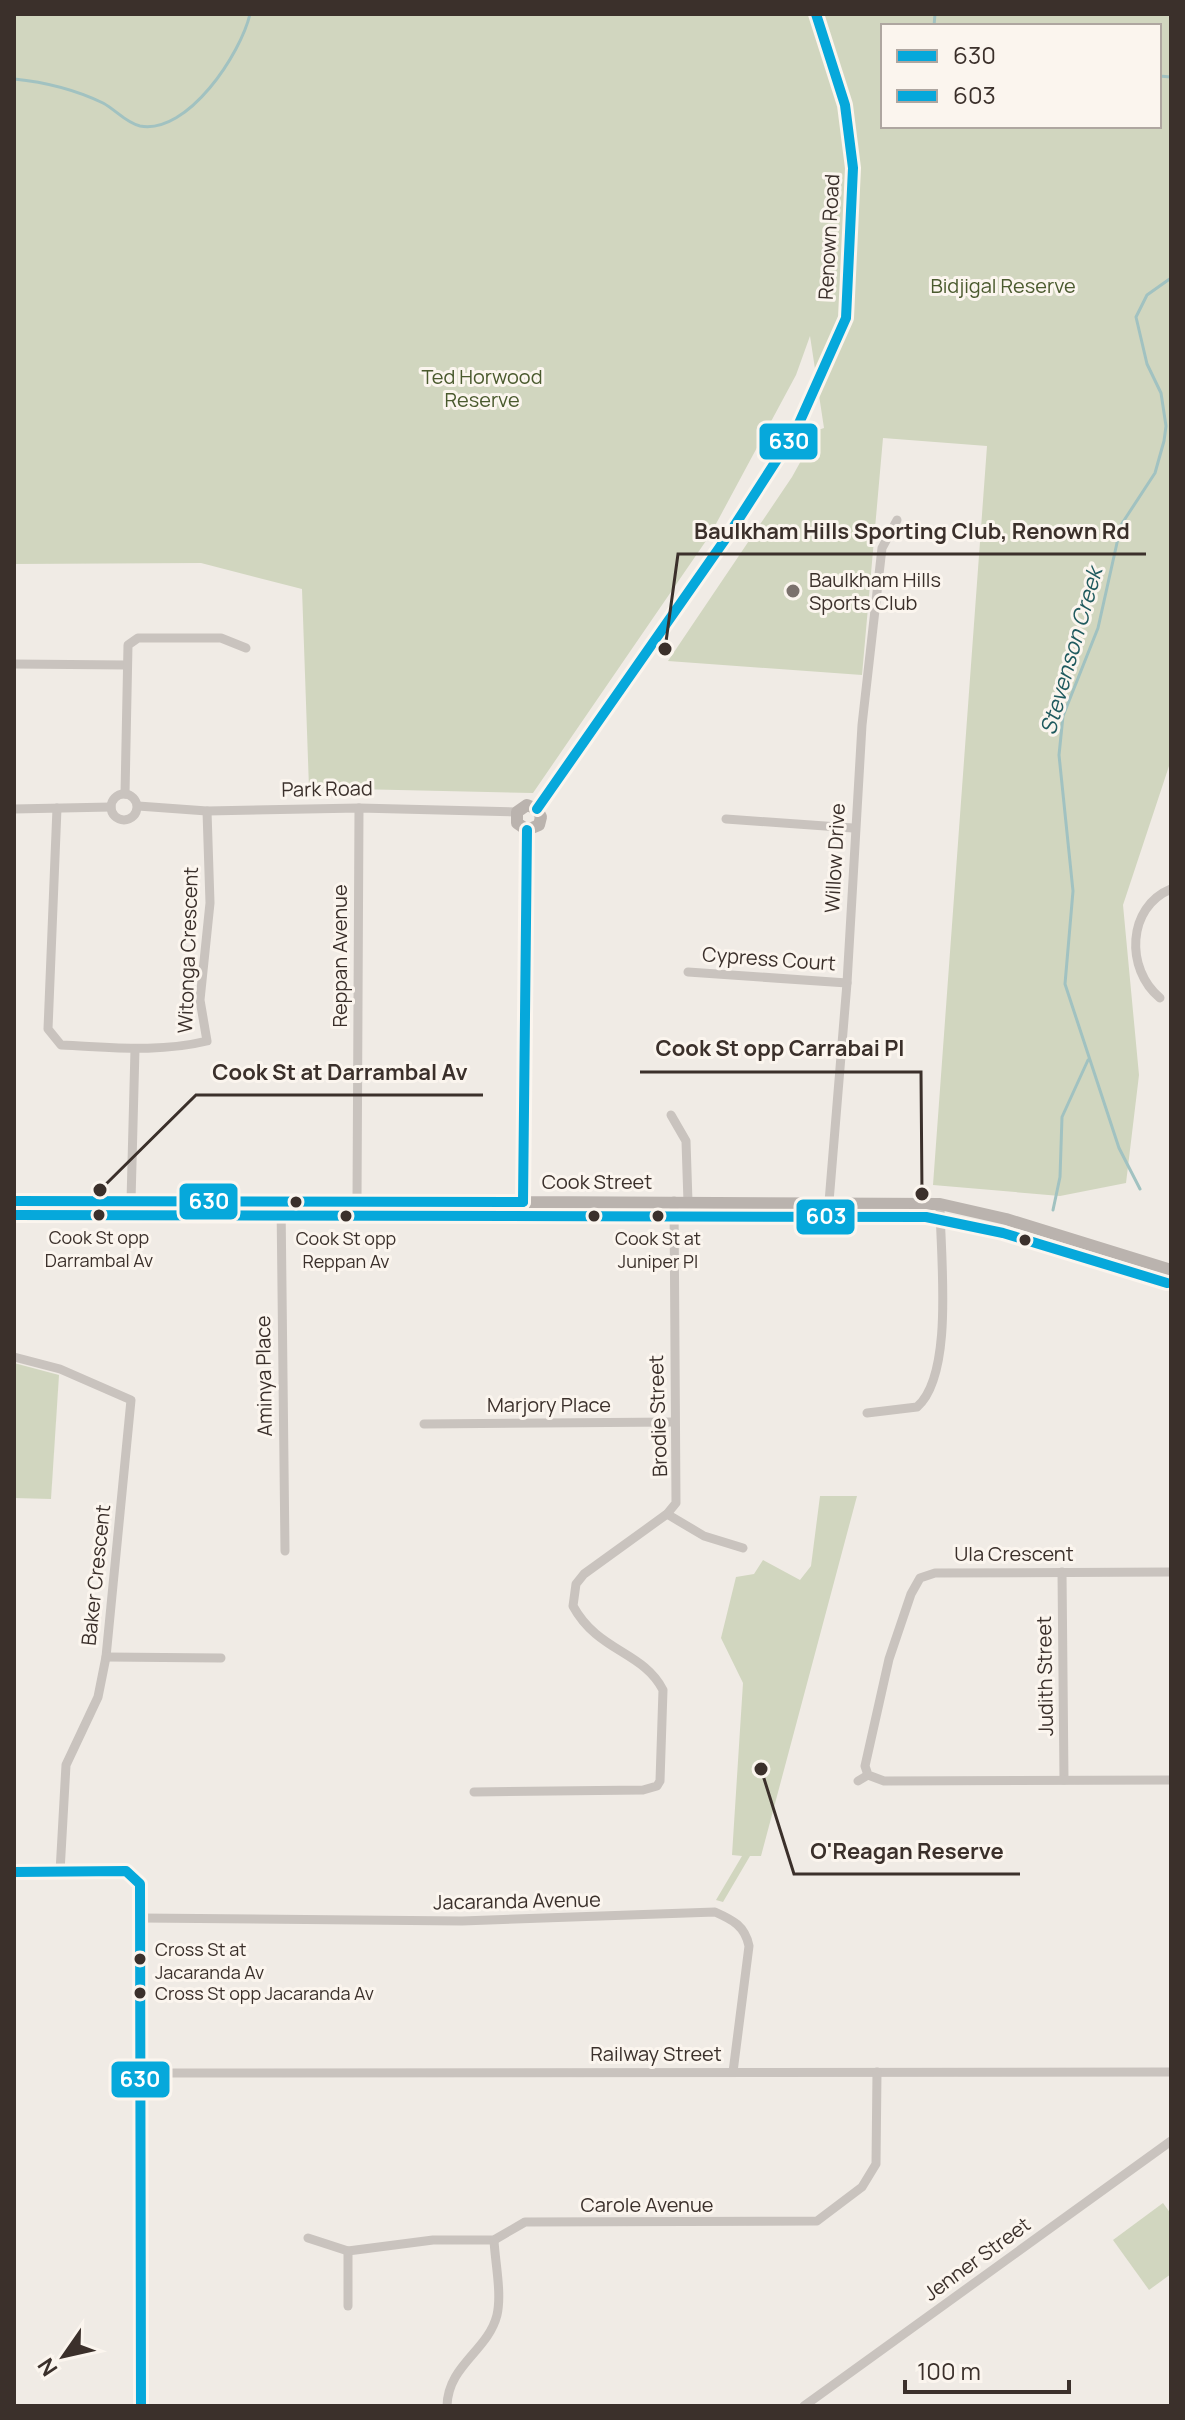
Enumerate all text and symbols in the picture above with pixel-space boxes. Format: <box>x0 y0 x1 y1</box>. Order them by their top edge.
legend <box>881 24 1161 128</box>
text: 630 <box>953 38 996 71</box>
text: 603 <box>953 78 996 111</box>
street label: Renown Road <box>812 173 845 301</box>
park label: Bidjigal Reserve <box>930 272 1076 299</box>
park label: Ted Horwood Reserve <box>421 363 543 413</box>
line badge: 630 <box>758 422 819 461</box>
text: 630 <box>769 426 809 456</box>
callout: Baulkham Hills Sporting Club, Renown Rd <box>678 508 1146 554</box>
text: Baulkham Hills Sporting Club, Renown Rd <box>694 516 1130 546</box>
water label: Stevenson Creek <box>1033 561 1110 738</box>
place label: Baulkham Hills Sports Club <box>809 566 941 616</box>
marker: Baulkham Hills Sports Club <box>784 582 802 600</box>
street label: Park Road <box>281 774 373 803</box>
street label: Willow Drive <box>818 802 851 914</box>
street label: Witonga Crescent <box>171 866 204 1034</box>
street label: Reppan Avenue <box>326 884 353 1028</box>
street label: Cypress Court <box>701 940 837 977</box>
callout: Cook St opp Carrabai Pl <box>640 1026 921 1072</box>
text: Cook St opp Carrabai Pl <box>655 1033 905 1063</box>
callout: Cook St at Darrambal Av <box>196 1049 483 1095</box>
text: Cook St at Darrambal Av <box>212 1057 468 1087</box>
street label: Cook Street <box>542 1168 652 1195</box>
line badge: 630 <box>178 1182 239 1221</box>
text: 630 <box>189 1186 229 1216</box>
unlabelled marker <box>288 1194 304 1210</box>
line badge: 603 <box>795 1198 856 1236</box>
text: 603 <box>806 1201 846 1231</box>
marker: Cook St opp Darrambal Av <box>91 1207 107 1223</box>
marker: Cook St opp Reppan Av <box>338 1208 354 1224</box>
unlabelled marker <box>586 1208 602 1224</box>
marker: Cook St at Juniper Pl <box>650 1208 666 1224</box>
place label: Cook St opp Darrambal Av <box>45 1225 153 1272</box>
place label: Cook St opp Reppan Av <box>296 1226 396 1273</box>
place label: Cook St at Juniper Pl <box>615 1226 701 1273</box>
unlabelled marker <box>1017 1232 1033 1248</box>
street label: Aminya Place <box>249 1315 278 1437</box>
street label: Brodie Street <box>642 1355 673 1477</box>
street label: Marjory Place <box>487 1391 611 1418</box>
street label: Baker Crescent <box>75 1503 116 1647</box>
street label: Ula Crescent <box>954 1540 1074 1567</box>
street label: Judith Street <box>1030 1616 1059 1736</box>
callout: O'Reagan Reserve <box>794 1828 1020 1874</box>
text: O'Reagan Reserve <box>810 1836 1004 1866</box>
street label: Jacaranda Avenue <box>433 1886 601 1915</box>
place label: Cross St at Jacaranda Av <box>155 1937 264 1984</box>
marker: Cross St at Jacaranda Av <box>132 1951 148 1967</box>
place label: Cross St opp Jacaranda Av <box>155 1981 374 2005</box>
marker: Cross St opp Jacaranda Av <box>132 1985 148 2001</box>
street label: Railway Street <box>590 2040 722 2067</box>
line badge: 630 <box>110 2060 171 2099</box>
text: 630 <box>120 2064 160 2094</box>
street label: Carole Avenue <box>580 2191 714 2218</box>
street label: Jenner Street <box>918 2211 1036 2307</box>
north arrow <box>24 2316 104 2396</box>
scale bar <box>905 2344 1069 2394</box>
text: N <box>31 2352 64 2382</box>
text: 100 m <box>917 2354 981 2387</box>

